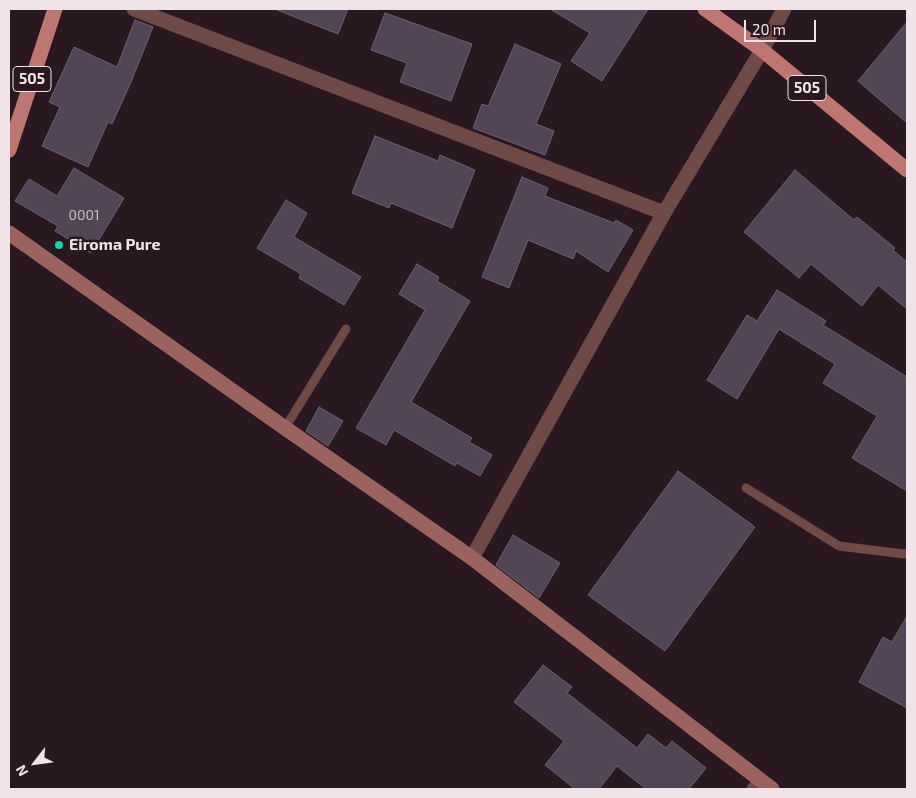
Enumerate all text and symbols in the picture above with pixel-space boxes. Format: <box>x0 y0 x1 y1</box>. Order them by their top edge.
scale bar <box>746 10 818 42</box>
text: 20 m <box>752 20 786 38</box>
road number: 505 <box>13 66 51 92</box>
road number: 505 <box>788 76 826 100</box>
house number: 0001 <box>69 207 99 223</box>
place label: Eiroma Pure <box>69 235 161 255</box>
marker: Eiroma Pure <box>53 239 65 251</box>
north arrow <box>10 738 60 788</box>
text: N <box>12 762 31 779</box>

